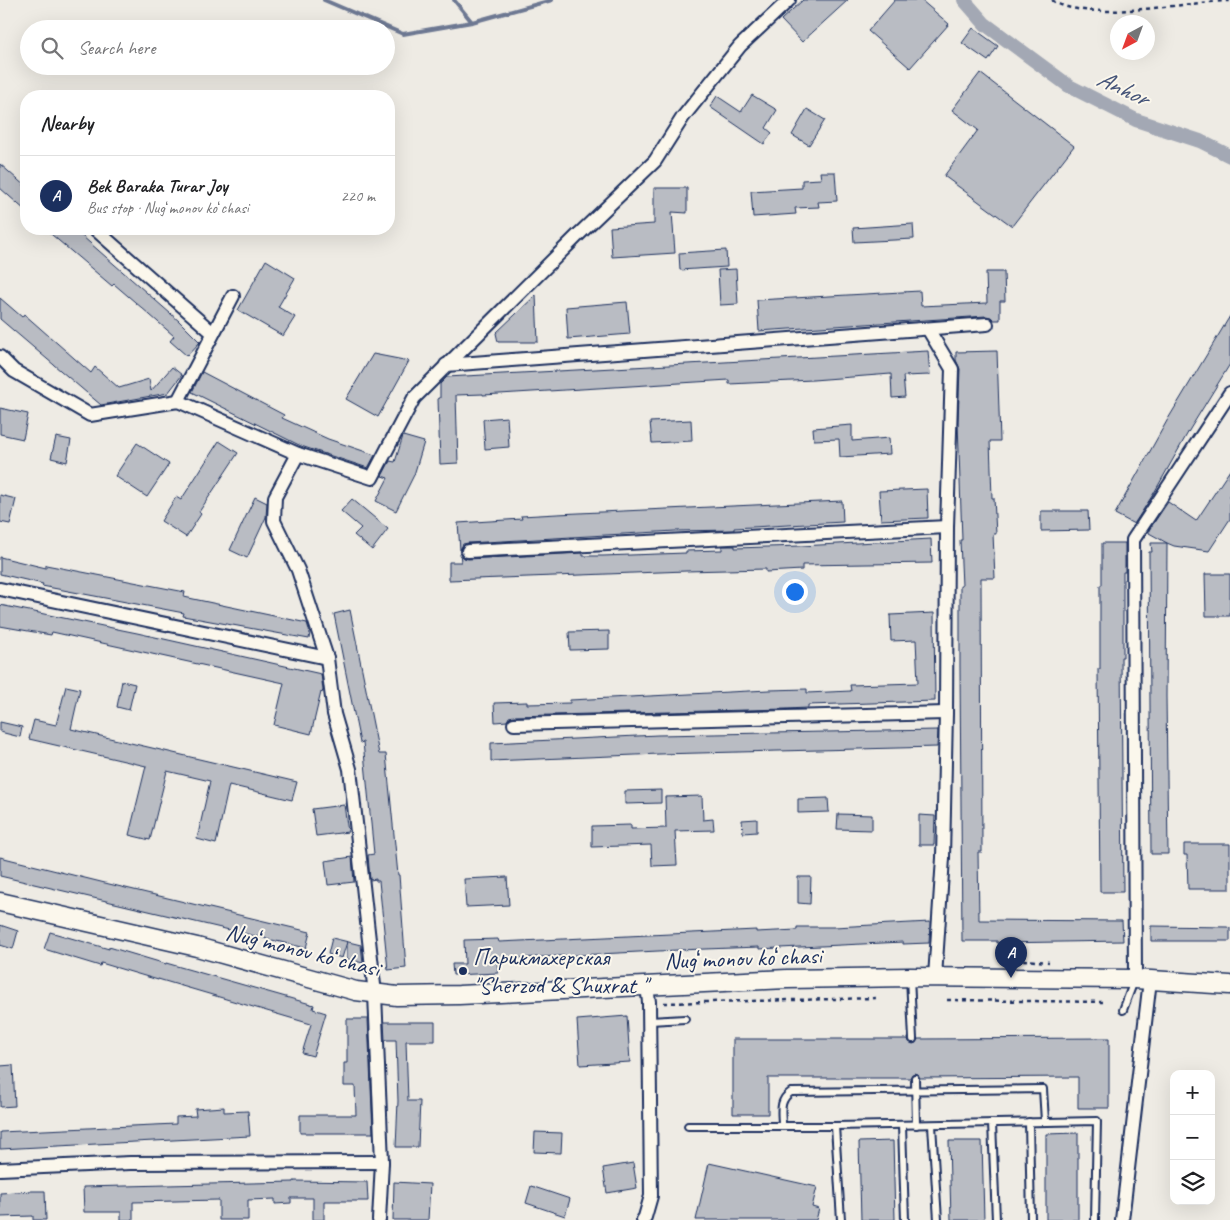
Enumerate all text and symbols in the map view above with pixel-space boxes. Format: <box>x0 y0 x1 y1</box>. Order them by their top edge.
north arrow <box>1110 15 1155 60</box>
search box <box>20 20 395 75</box>
icon: search <box>38 34 66 62</box>
text: Search here <box>78 36 155 60</box>
water label: Anhor <box>1092 62 1157 115</box>
text: Nearby <box>40 110 93 136</box>
text: Bek Baraka Turar Joy <box>87 174 228 198</box>
text: A <box>52 186 60 206</box>
text: 220 m <box>341 186 375 206</box>
text: Bus stop · Nugʻmonov koʻchasi <box>87 198 249 218</box>
your location <box>782 579 808 605</box>
street label: Nugʻmonov koʻchasi <box>223 916 386 984</box>
pin: A <box>995 937 1027 978</box>
street label: Nugʻmonov koʻchasi <box>664 940 825 976</box>
place label: Парикмахерская "Sherzod & Shuxrat " <box>473 942 652 1000</box>
marker: Парикмахерская "Sherzod & Shuxrat " <box>457 965 469 977</box>
map controls <box>1170 1070 1215 1205</box>
button: + <box>1170 1070 1215 1115</box>
button: − <box>1170 1115 1215 1160</box>
button: layers <box>1170 1160 1215 1205</box>

